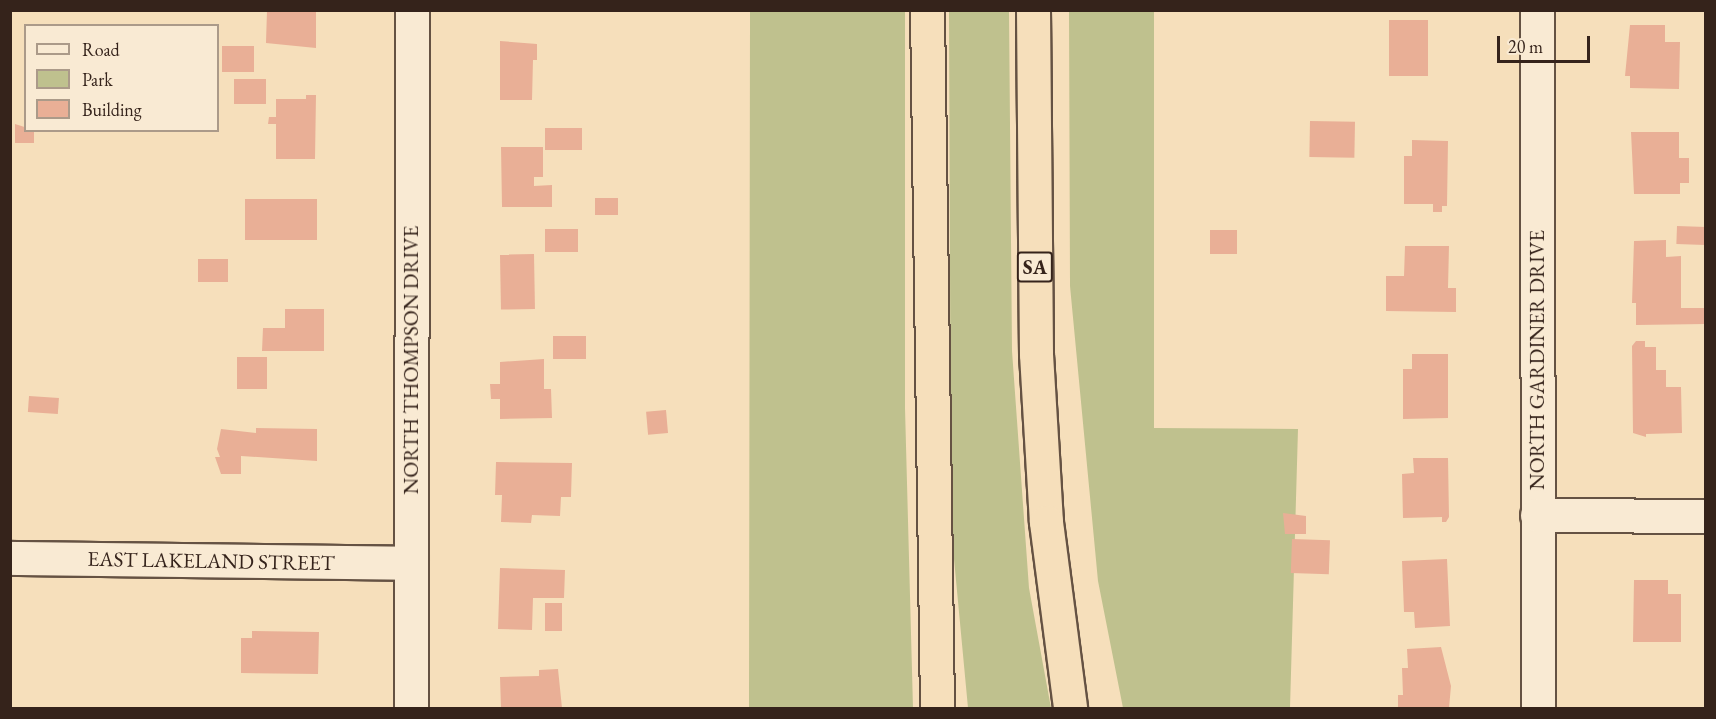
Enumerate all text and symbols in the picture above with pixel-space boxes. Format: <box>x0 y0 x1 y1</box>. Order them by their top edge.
legend <box>24 24 219 132</box>
scale bar <box>1500 24 1593 62</box>
text: 20 m <box>1508 35 1543 58</box>
text: Road <box>82 38 120 61</box>
text: Park <box>82 68 113 91</box>
text: Building <box>82 98 142 121</box>
street label: NORTH THOMPSON DRIVE <box>398 226 424 494</box>
street label: NORTH GARDINER DRIVE <box>1524 230 1550 490</box>
road number: SA <box>1016 250 1054 284</box>
street label: EAST LAKELAND STREET <box>87 546 335 576</box>

